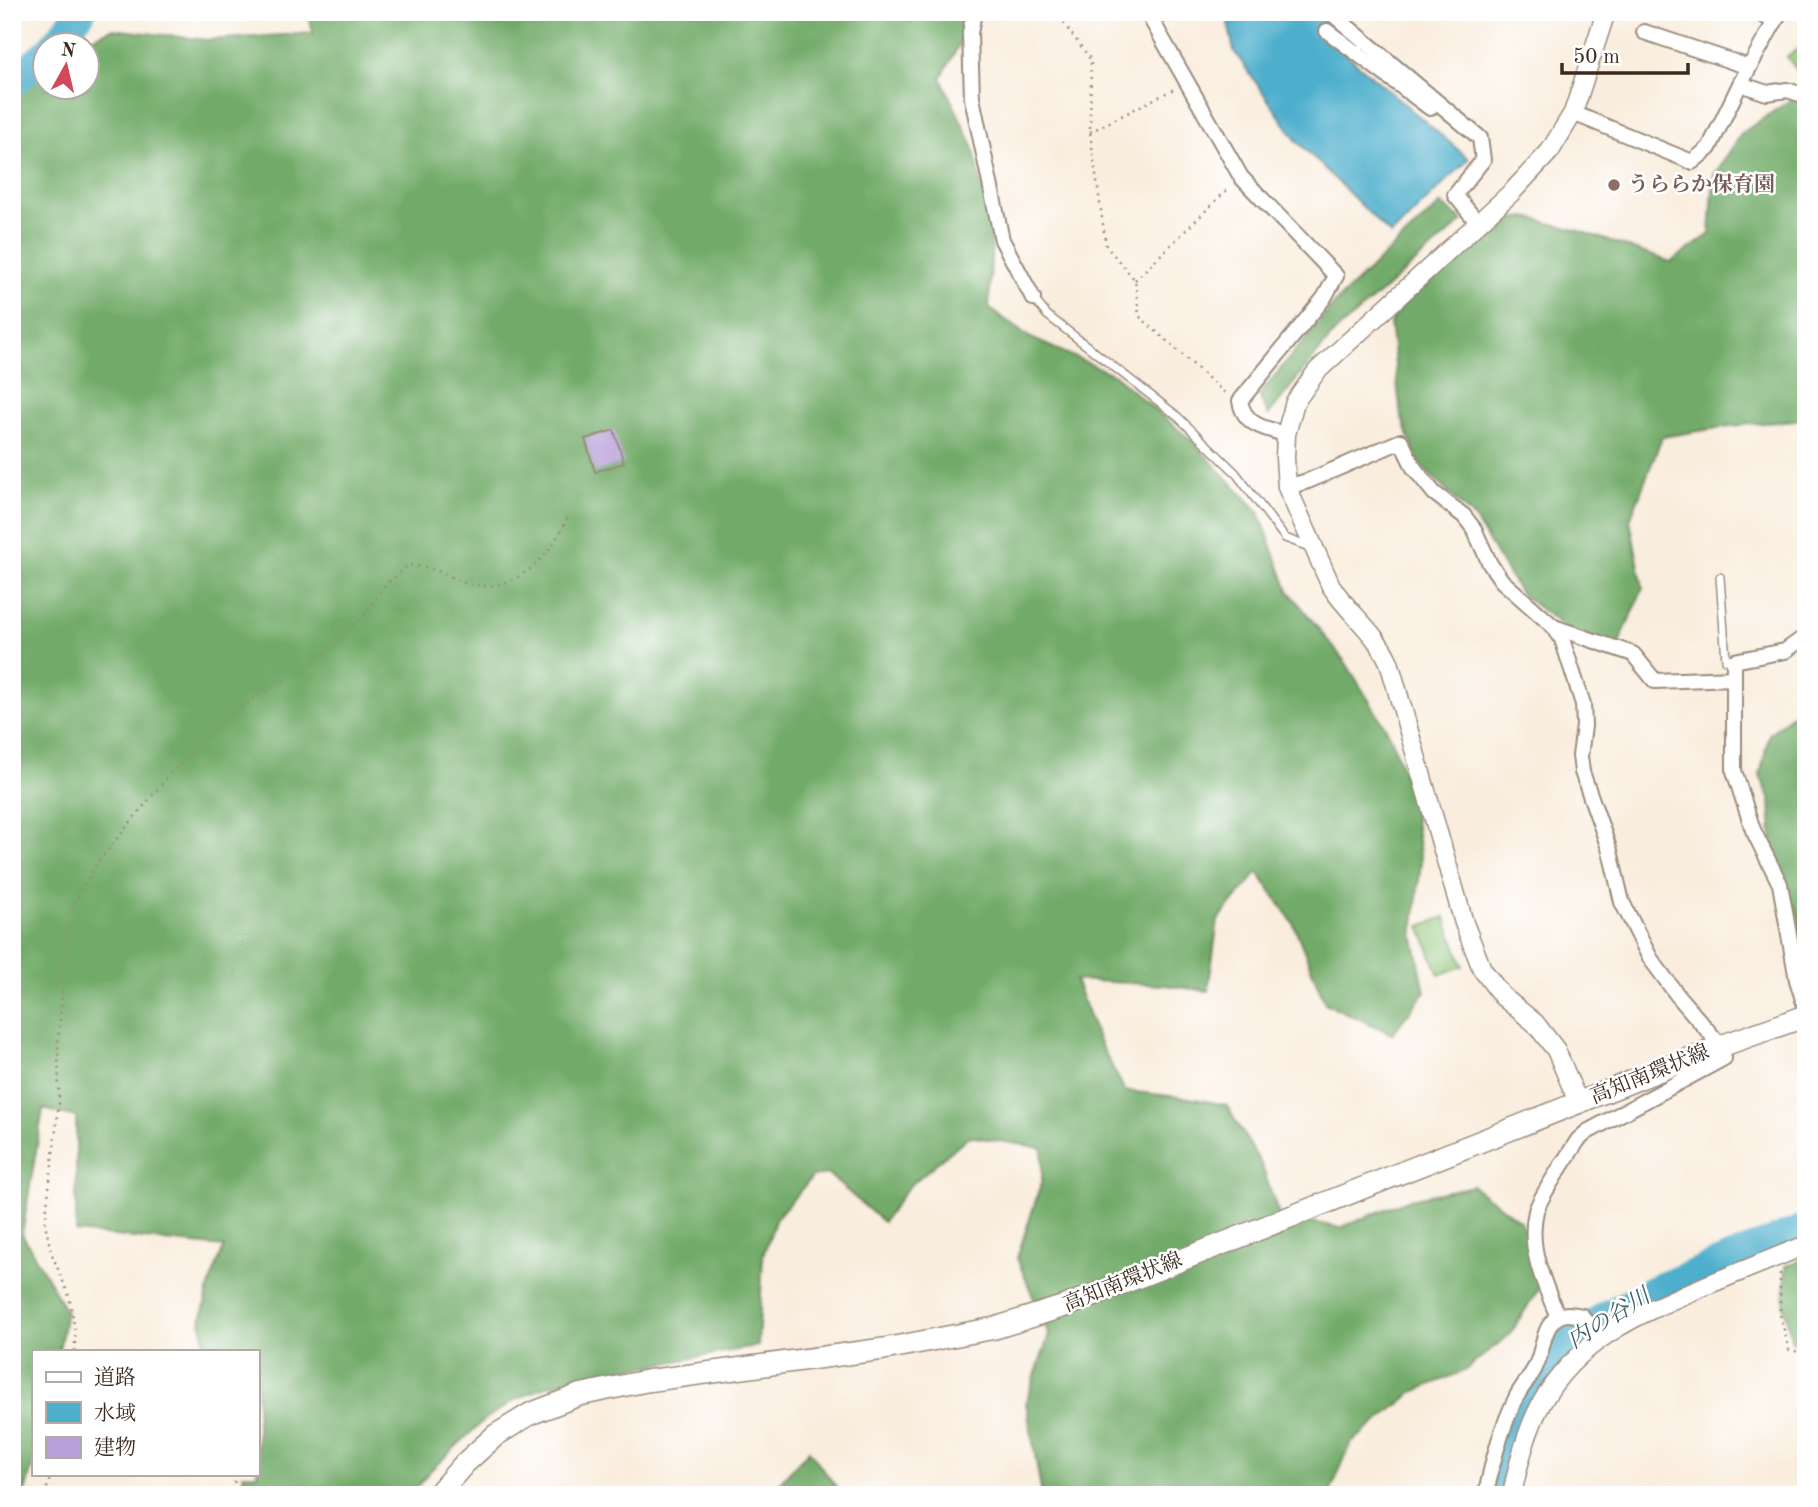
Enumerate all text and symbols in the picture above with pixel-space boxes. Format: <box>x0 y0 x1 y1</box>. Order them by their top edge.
north arrow <box>32 32 102 102</box>
scale bar <box>1562 32 1688 76</box>
text: N <box>60 41 77 62</box>
text: 50 m <box>1573 47 1620 68</box>
place label: うららか保育園 <box>1628 173 1775 196</box>
marker: うららか保育園 <box>1606 177 1622 193</box>
street label: 高知南環状線 <box>1587 1040 1712 1108</box>
street label: 高知南環状線 <box>1060 1248 1185 1316</box>
water label: 内の谷川 <box>1563 1282 1657 1353</box>
legend <box>32 1350 259 1476</box>
text: 道路 <box>94 1366 136 1389</box>
text: 水域 <box>94 1402 136 1425</box>
text: 建物 <box>94 1436 136 1459</box>

